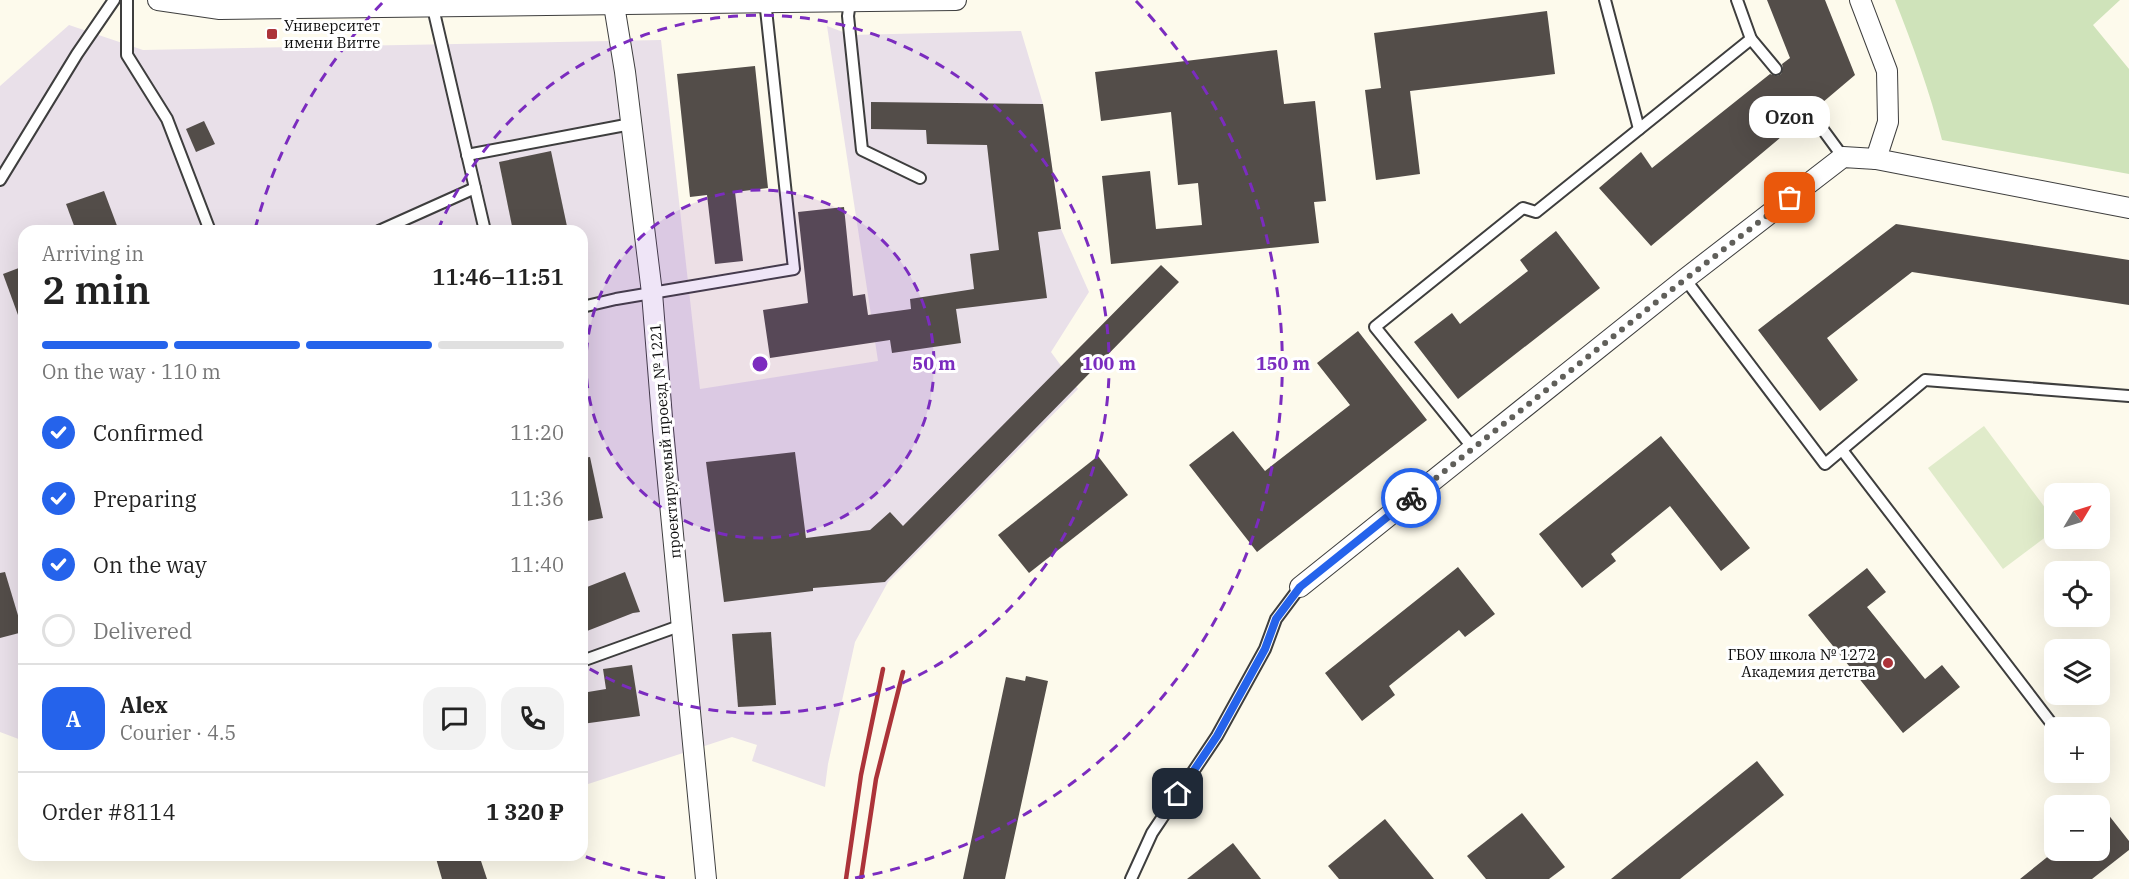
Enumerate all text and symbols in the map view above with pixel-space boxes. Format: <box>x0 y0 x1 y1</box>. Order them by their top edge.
place label: Университет имени Витте <box>284 16 380 52</box>
marker: Университет имени Витте <box>265 27 279 41</box>
callout: Ozon <box>1750 96 1830 138</box>
text: Ozon <box>1765 103 1814 130</box>
pin <box>1764 172 1815 223</box>
icon: bag <box>1773 181 1806 214</box>
text: Arriving in <box>42 240 144 267</box>
text: 11:46–11:51 <box>432 262 564 291</box>
text: 2 min <box>42 264 150 315</box>
street label: проектируемый проезд № 1221 <box>645 322 685 560</box>
text: 50 m <box>912 352 956 375</box>
text: 100 m <box>1082 352 1137 375</box>
text: 150 m <box>1256 352 1311 375</box>
centre of rings <box>750 354 770 374</box>
text: On the way · 110 m <box>42 358 221 385</box>
icon: check <box>42 416 75 449</box>
text: Confirmed <box>93 418 204 447</box>
text: 11:20 <box>510 419 564 446</box>
courier <box>1381 468 1441 528</box>
icon: check <box>42 482 75 515</box>
icon: bike <box>1395 482 1428 515</box>
north arrow <box>2044 483 2110 549</box>
map controls <box>2044 483 2110 861</box>
text: Preparing <box>93 484 197 513</box>
text: 11:36 <box>510 485 564 512</box>
icon: check <box>42 548 75 581</box>
text: On the way <box>93 550 207 579</box>
text: 11:40 <box>510 551 564 578</box>
button: locate <box>2044 561 2110 627</box>
text: Delivered <box>93 616 192 645</box>
button: layers <box>2044 639 2110 705</box>
place label: ГБОУ школа № 1272 Академия детства <box>1728 645 1876 681</box>
marker: ГБОУ школа № 1272 Академия детства <box>1881 656 1895 670</box>
button: chat <box>423 687 486 750</box>
button: phone <box>501 687 564 750</box>
text: Alex <box>120 690 168 719</box>
text: A <box>66 704 81 733</box>
button: + <box>2044 717 2110 783</box>
text: Courier · 4.5 <box>120 719 236 746</box>
pin <box>1152 768 1203 819</box>
icon: home <box>1161 777 1194 810</box>
button: − <box>2044 795 2110 861</box>
text: Order #8114 <box>42 797 176 826</box>
text: 1 320 ₽ <box>486 797 564 826</box>

